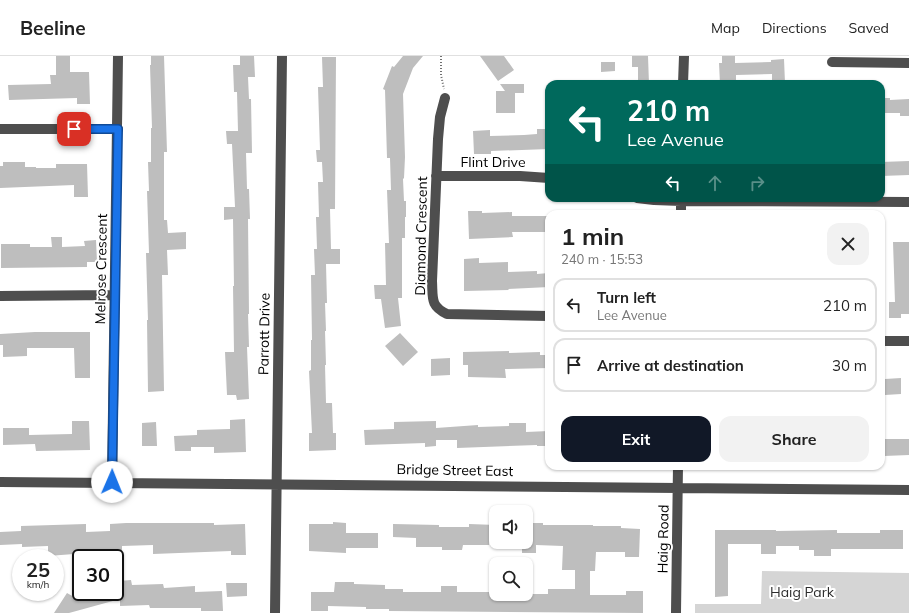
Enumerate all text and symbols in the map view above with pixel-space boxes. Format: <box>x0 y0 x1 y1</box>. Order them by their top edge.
text: Beeline <box>20 16 86 40</box>
text: Map <box>711 19 740 37</box>
text: Directions <box>762 19 827 37</box>
text: Saved <box>849 19 889 37</box>
text: 210 m <box>627 93 710 128</box>
icon: left <box>561 96 613 148</box>
pin <box>57 112 91 146</box>
icon: arrive <box>63 118 85 140</box>
text: Lee Avenue <box>627 128 724 151</box>
street label: Flint Drive <box>460 153 526 171</box>
icon: left <box>662 172 684 194</box>
icon: ahead <box>704 172 726 194</box>
icon: right <box>746 172 768 194</box>
street label: Diamond Crescent <box>411 176 431 296</box>
street label: Melrose Crescent <box>91 213 111 325</box>
text: 1 min <box>561 221 624 251</box>
button: close <box>827 223 869 265</box>
text: 240 m · 15:53 <box>561 251 643 267</box>
text: Turn left <box>597 288 656 307</box>
street label: Parrott Drive <box>254 293 274 375</box>
icon: left <box>563 294 585 316</box>
text: 210 m <box>823 296 867 315</box>
text: Lee Avenue <box>597 307 667 323</box>
icon: arrive <box>563 354 585 376</box>
text: Arrive at destination <box>597 356 744 375</box>
text: 30 m <box>832 356 867 375</box>
button: Exit <box>561 416 711 462</box>
button: Share <box>719 416 869 462</box>
street label: Bridge Street East <box>396 460 514 480</box>
position arrow <box>91 461 133 503</box>
street label: Haig Road <box>653 504 673 574</box>
map controls <box>489 505 533 601</box>
button: sound <box>489 505 533 549</box>
speed limit sign: 30 <box>72 549 124 601</box>
text: 25 <box>26 557 50 582</box>
button: search <box>489 557 533 601</box>
text: km/h <box>27 578 49 591</box>
park label: Haig Park <box>770 583 835 601</box>

